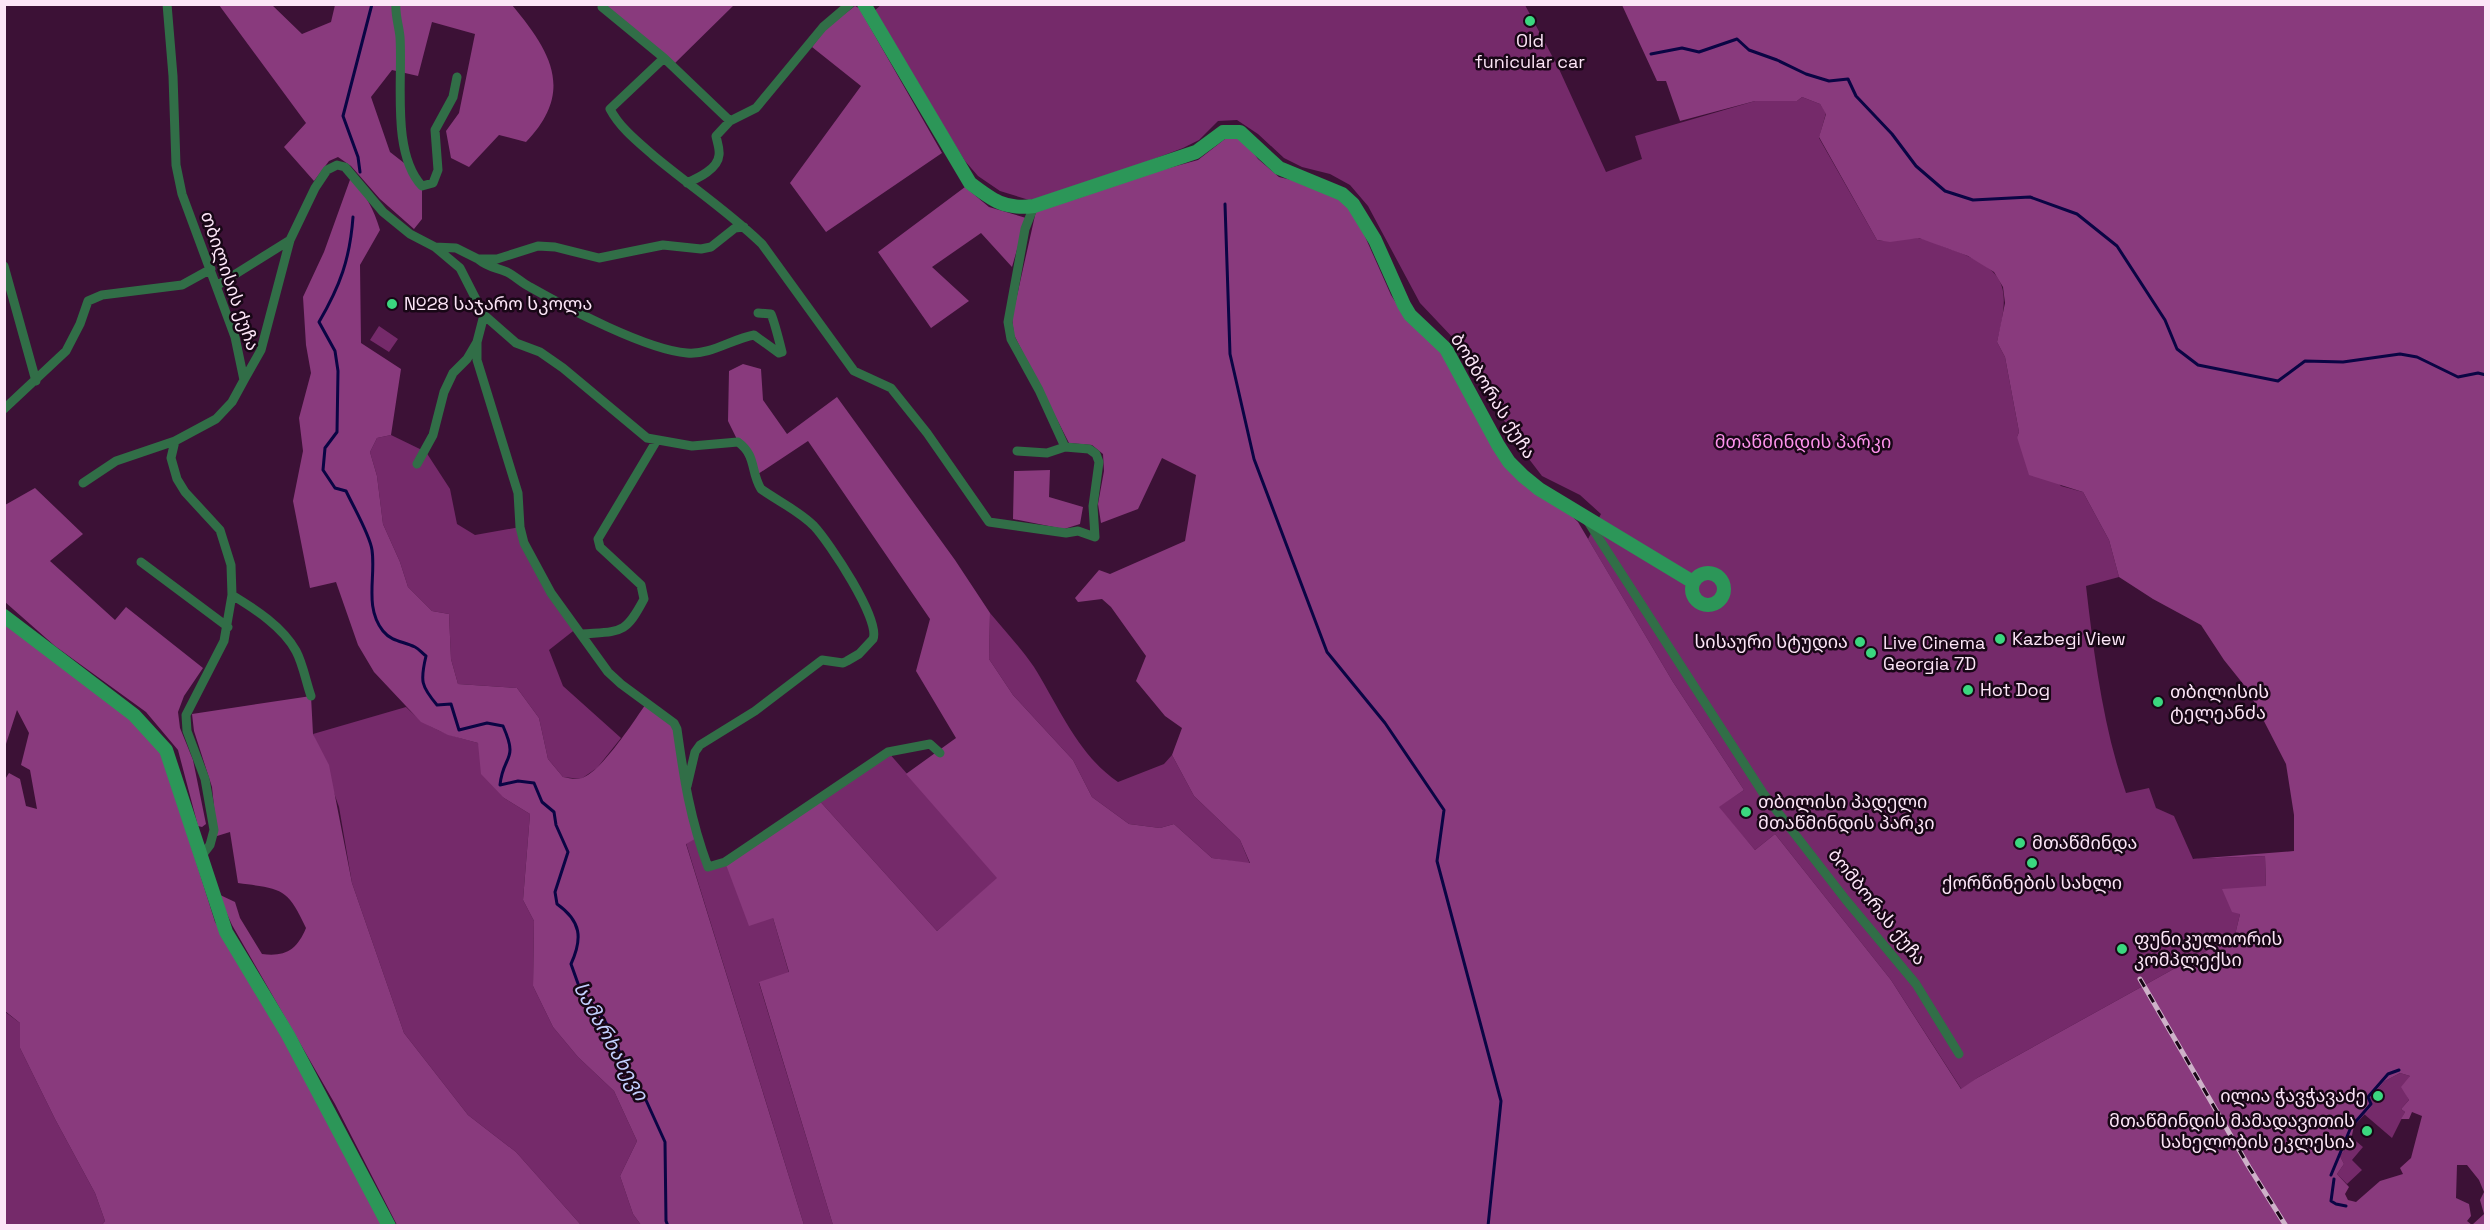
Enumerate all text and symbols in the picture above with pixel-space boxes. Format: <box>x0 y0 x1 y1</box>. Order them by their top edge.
marker: Old funicular car <box>1523 14 1537 28</box>
place label: Old funicular car <box>1475 29 1585 73</box>
street label: თბილისის ქუჩა <box>196 208 265 354</box>
place label: №28 საჯარო სკოლა <box>404 292 592 315</box>
marker: №28 საჯარო სკოლა <box>385 297 399 311</box>
street label: ბომბორას ქუჩა <box>1446 329 1541 463</box>
park label: მთაწმინდის პარკი <box>1715 430 1891 453</box>
place label: Kazbegi View <box>2012 627 2126 650</box>
place label: სისაური სტუდია <box>1694 630 1848 653</box>
place label: Live Cinema Georgia 7D <box>1883 631 1985 675</box>
marker: Kazbegi View <box>1993 632 2007 646</box>
marker: სისაური სტუდია <box>1853 635 1867 649</box>
marker: Live Cinema Georgia 7D <box>1864 646 1878 660</box>
place label: Hot Dog <box>1980 678 2050 701</box>
place label: თბილისის ტელეანძა <box>2170 680 2269 724</box>
marker: Hot Dog <box>1961 683 1975 697</box>
marker: თბილისის ტელეანძა <box>2151 695 2165 709</box>
place label: თბილისი პადელი მთაწმინდის პარკი <box>1758 790 1935 834</box>
marker: თბილისი პადელი მთაწმინდის პარკი <box>1739 805 1753 819</box>
place label: მთაწმინდა <box>2032 831 2137 854</box>
marker: მთაწმინდა <box>2013 836 2027 850</box>
street label: ბომბორას ქუჩა <box>1823 844 1931 970</box>
marker: ქორწინების სახლი <box>2025 856 2039 870</box>
place label: ქორწინების სახლი <box>1942 871 2122 894</box>
place label: ფუნიკულიორის კომპლექსი <box>2134 927 2283 971</box>
marker: ფუნიკულიორის კომპლექსი <box>2115 942 2129 956</box>
water label: სამარხახევი <box>568 977 655 1106</box>
place label: ილია ჭავჭავაძე <box>2220 1084 2366 1107</box>
marker: ილია ჭავჭავაძე <box>2371 1089 2385 1103</box>
place label: მთაწმინდის მამადავითის სახელობის ეკლესია <box>2109 1109 2355 1153</box>
marker: მთაწმინდის მამადავითის სახელობის ეკლესია <box>2360 1124 2374 1138</box>

